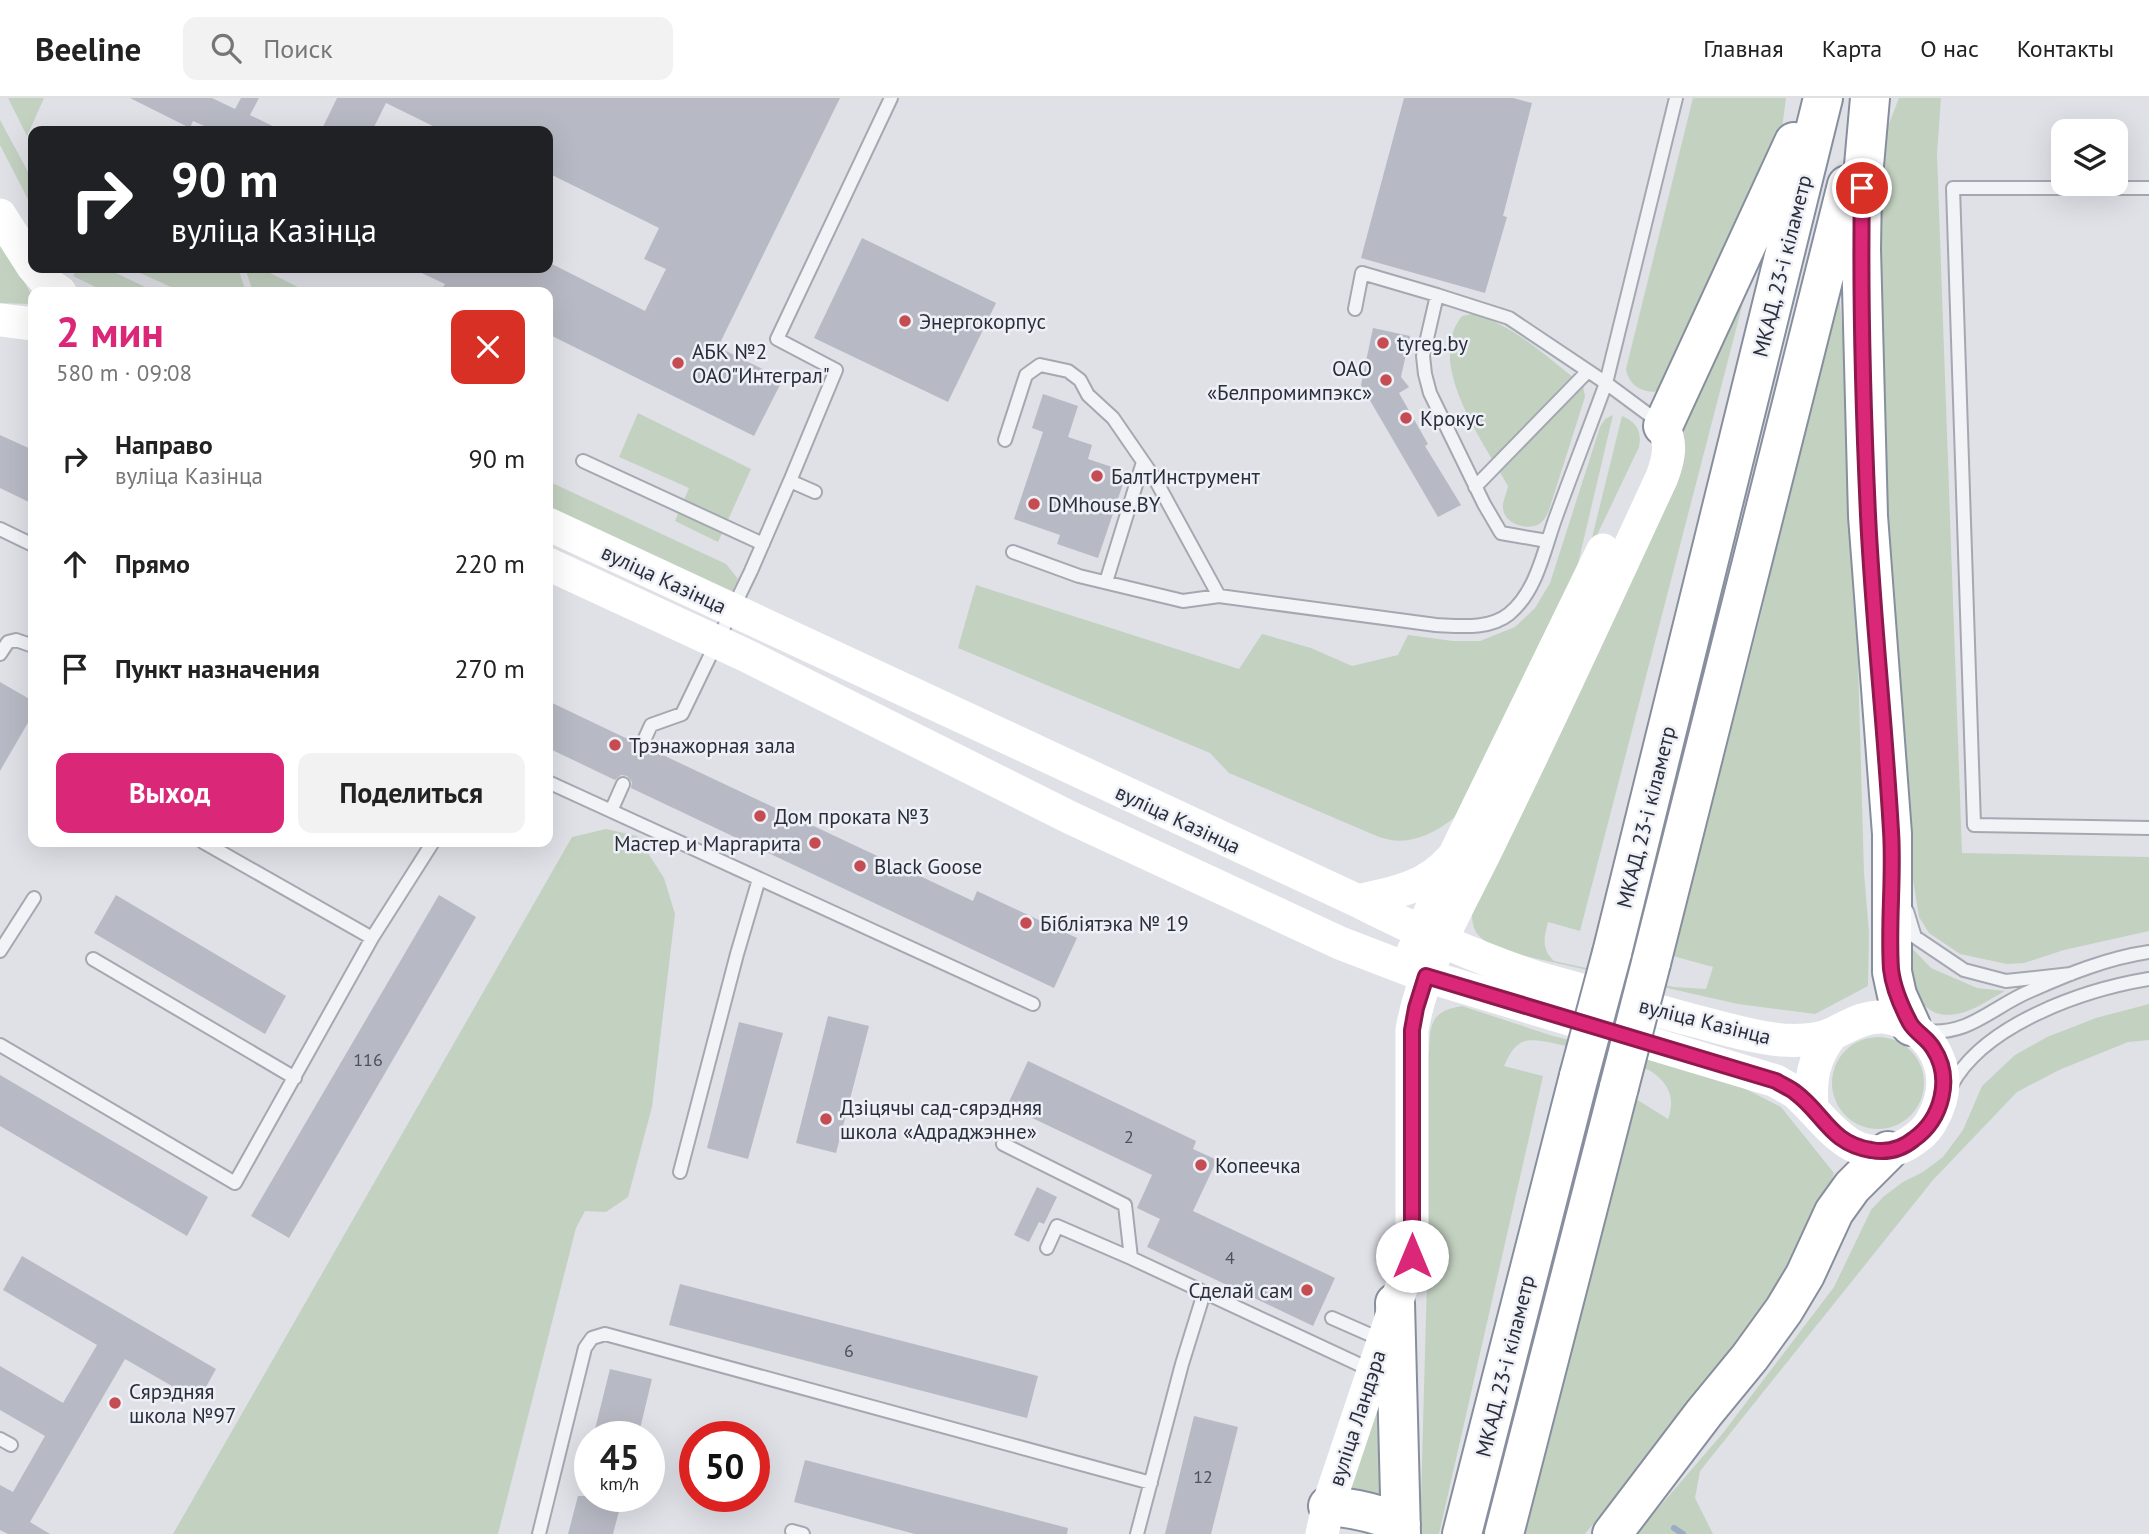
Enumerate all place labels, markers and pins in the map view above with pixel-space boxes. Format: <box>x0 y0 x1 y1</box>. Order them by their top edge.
pin <box>1832 158 1892 218</box>
place label: Энергокорпус <box>919 308 1046 335</box>
marker: Энергокорпус <box>897 313 913 329</box>
place label: tyreg.by <box>1397 330 1468 357</box>
marker: tyreg.by <box>1375 335 1391 351</box>
place label: АБК №2 ОАО"Интеграл" <box>692 338 830 389</box>
marker: АБК №2 ОАО"Интеграл" <box>670 355 686 371</box>
place label: ОАО «Белпромимпэкс» <box>1207 355 1372 406</box>
marker: ОАО «Белпромимпэкс» <box>1378 372 1394 388</box>
place label: Крокус <box>1420 405 1485 432</box>
marker: Крокус <box>1398 410 1414 426</box>
place label: БалтИнструмент <box>1111 463 1260 490</box>
marker: БалтИнструмент <box>1089 468 1105 484</box>
place label: DMhouse.BY <box>1048 491 1161 518</box>
marker: DMhouse.BY <box>1026 496 1042 512</box>
place label: Трэнажорная зала <box>629 732 796 759</box>
marker: Трэнажорная зала <box>607 737 623 753</box>
place label: Дом проката №3 <box>774 803 930 830</box>
marker: Дом проката №3 <box>752 808 768 824</box>
place label: Мастер и Маргарита <box>614 830 801 857</box>
marker: Мастер и Маргарита <box>807 835 823 851</box>
place label: Black Goose <box>874 853 982 880</box>
marker: Black Goose <box>852 858 868 874</box>
place label: Бібліятэка № 19 <box>1040 910 1189 937</box>
marker: Бібліятэка № 19 <box>1018 915 1034 931</box>
place label: Дзіцячы сад-сярэдняя школа «Адраджэнне» <box>840 1094 1042 1145</box>
marker: Дзіцячы сад-сярэдняя школа «Адраджэнне» <box>818 1111 834 1127</box>
place label: Копеечка <box>1215 1152 1301 1179</box>
marker: Копеечка <box>1193 1157 1209 1173</box>
place label: Сделай сам <box>1189 1277 1293 1304</box>
marker: Сделай сам <box>1299 1282 1315 1298</box>
place label: Сярэдняя школа №97 <box>129 1378 236 1429</box>
marker: Сярэдняя школа №97 <box>107 1395 123 1411</box>

